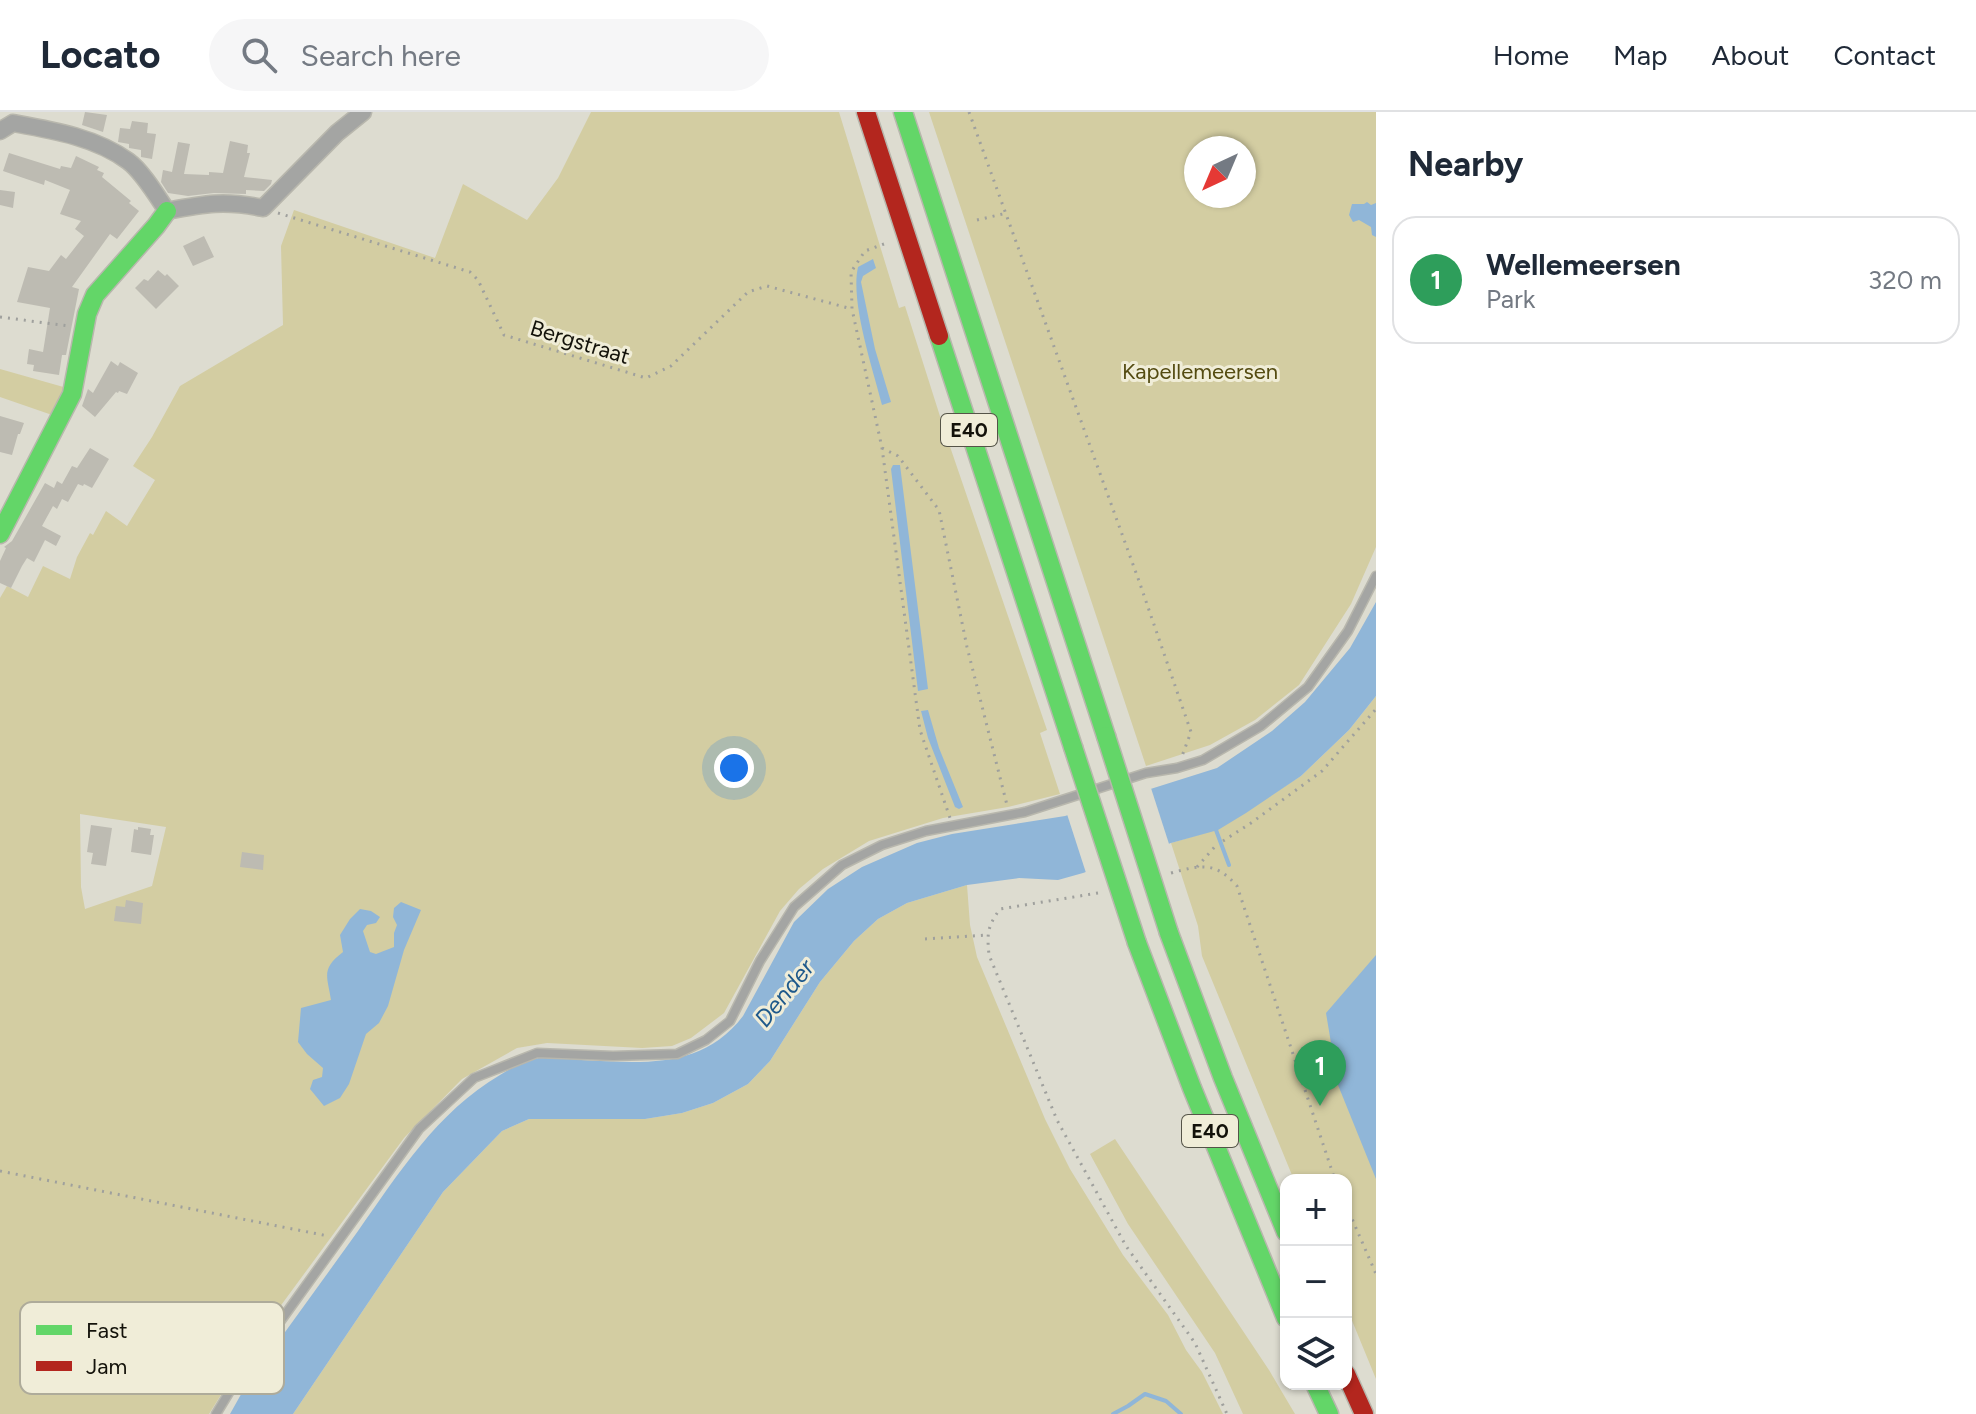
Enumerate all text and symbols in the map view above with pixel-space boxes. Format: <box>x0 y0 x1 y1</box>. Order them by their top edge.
search box <box>209 19 769 91</box>
text: Locato <box>40 32 161 78</box>
icon: search <box>237 33 281 77</box>
text: Search here <box>301 37 461 74</box>
text: Home <box>1493 38 1569 72</box>
text: Map <box>1613 38 1668 72</box>
text: About <box>1712 38 1789 72</box>
text: Contact <box>1833 38 1936 72</box>
north arrow <box>1184 136 1256 208</box>
text: Nearby <box>1408 144 1523 185</box>
text: Wellemeersen <box>1486 246 1681 283</box>
text: 1 <box>1431 264 1441 296</box>
text: 320 m <box>1868 264 1942 296</box>
text: Park <box>1486 283 1535 315</box>
street label: Bergstraat <box>527 314 633 370</box>
park label: Kapellemeersen <box>1122 358 1278 385</box>
road number: E40 <box>941 414 997 446</box>
your location <box>714 748 754 788</box>
water label: Dender <box>748 953 820 1033</box>
pin: 1 <box>1294 1040 1346 1106</box>
road number: E40 <box>1182 1115 1238 1147</box>
map controls <box>1280 1174 1352 1390</box>
button: + <box>1280 1174 1352 1246</box>
button: − <box>1280 1246 1352 1318</box>
legend <box>20 1302 284 1394</box>
text: Fast <box>86 1317 128 1344</box>
button: layers <box>1280 1318 1352 1390</box>
text: Jam <box>86 1353 127 1380</box>

